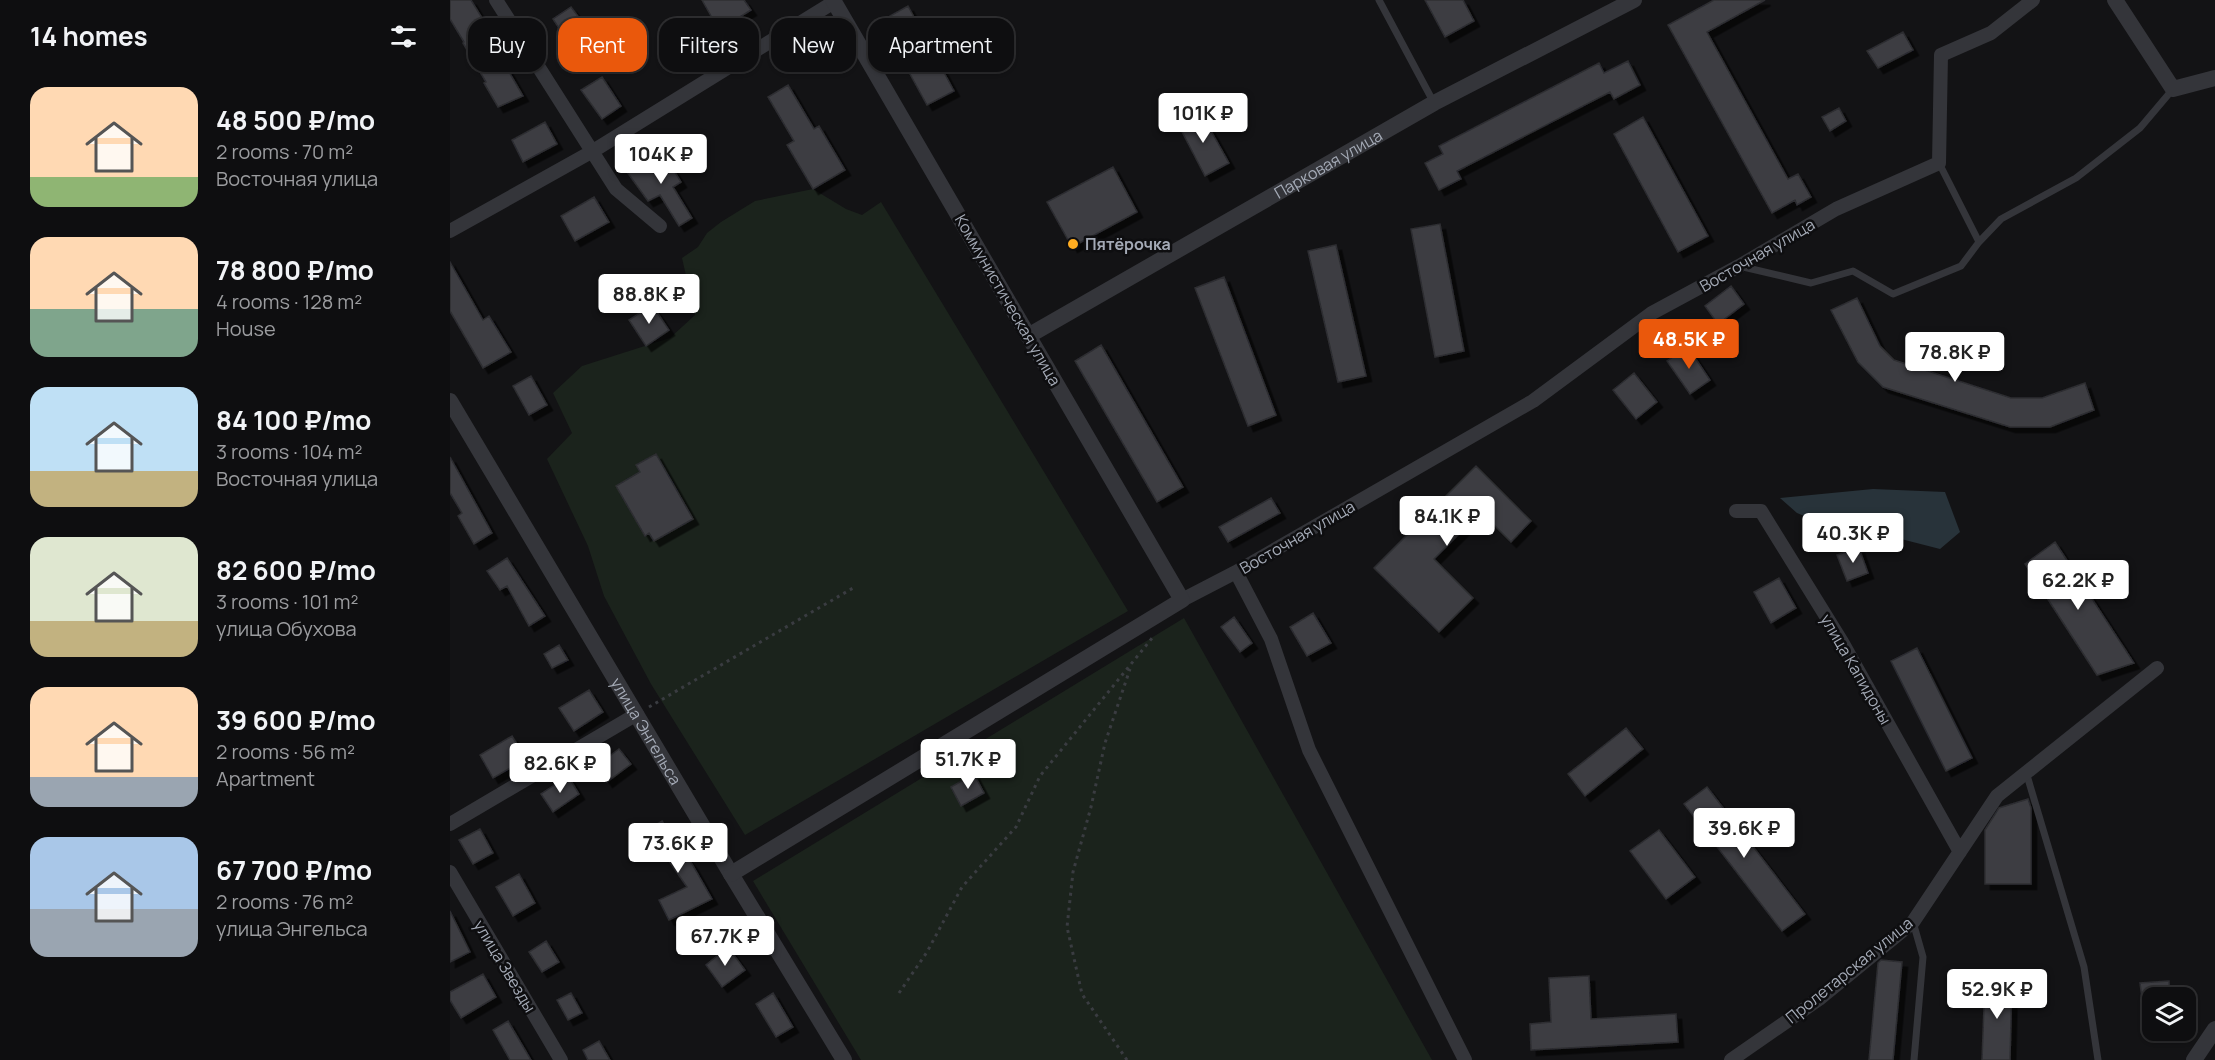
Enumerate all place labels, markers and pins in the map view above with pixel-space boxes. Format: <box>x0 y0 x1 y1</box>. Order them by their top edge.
pin: 101K ₽ <box>1154 93 1252 144</box>
pin: 104K ₽ <box>612 134 710 185</box>
place label: Пятёрочка <box>1085 233 1171 255</box>
marker: Пятёрочка <box>1066 237 1080 251</box>
pin: 88.8K ₽ <box>594 274 704 325</box>
pin: 48.5K ₽ <box>1634 319 1744 370</box>
pin: 78.8K ₽ <box>1900 332 2010 383</box>
pin: 84.1K ₽ <box>1392 496 1502 547</box>
pin: 40.3K ₽ <box>1798 513 1908 564</box>
pin: 62.2K ₽ <box>2023 560 2133 611</box>
pin: 51.7K ₽ <box>913 739 1023 790</box>
pin: 82.6K ₽ <box>505 743 615 794</box>
pin: 39.6K ₽ <box>1689 808 1799 859</box>
pin: 73.6K ₽ <box>623 823 733 874</box>
pin: 67.7K ₽ <box>670 916 780 967</box>
pin: 52.9K ₽ <box>1942 969 2052 1020</box>

